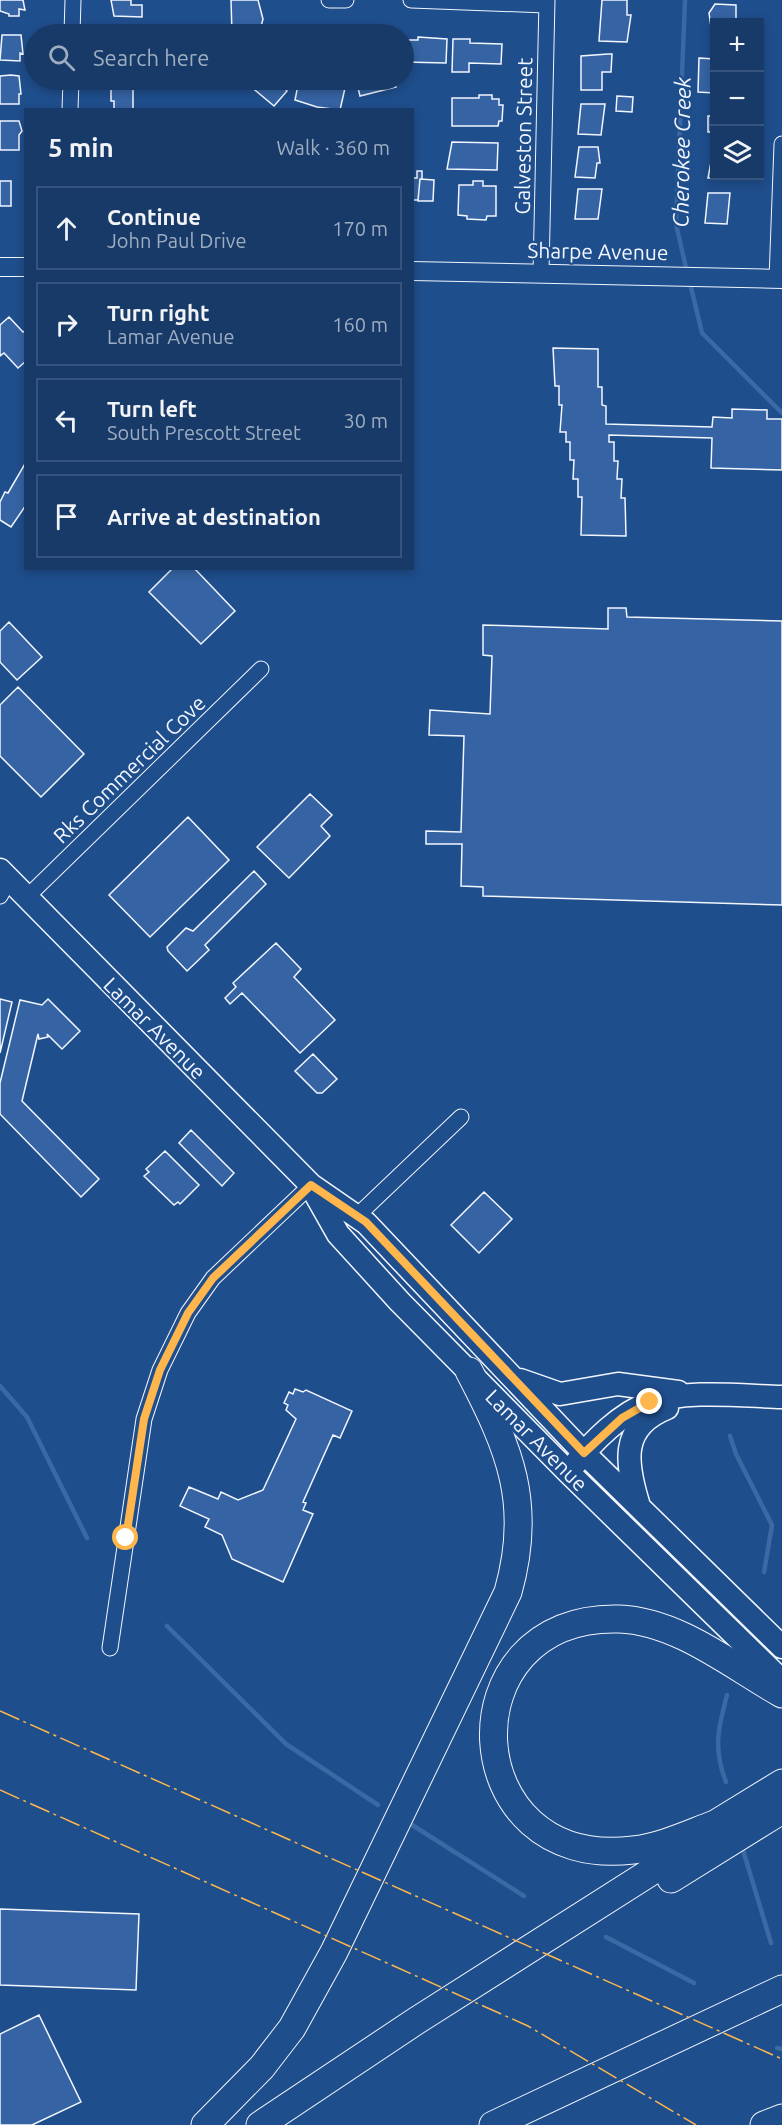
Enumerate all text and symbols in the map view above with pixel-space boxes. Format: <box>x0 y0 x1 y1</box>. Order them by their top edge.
map controls <box>710 18 764 180</box>
button: + <box>710 18 764 72</box>
search box <box>24 24 414 90</box>
icon: search <box>45 41 78 74</box>
text: Search here <box>93 45 209 70</box>
street label: Galveston Street <box>510 57 536 215</box>
button: − <box>710 72 764 126</box>
water label: Cherokee Creek <box>667 76 695 228</box>
button: layers <box>710 126 764 180</box>
text: 5 min <box>48 133 114 162</box>
text: Walk · 360 m <box>277 136 390 159</box>
text: Continue <box>107 204 201 229</box>
icon: ahead <box>50 212 83 245</box>
text: 170 m <box>332 217 388 240</box>
text: John Paul Drive <box>107 229 247 252</box>
street label: Sharpe Avenue <box>527 238 669 264</box>
text: Turn right <box>107 300 209 325</box>
icon: right <box>50 308 83 341</box>
text: 160 m <box>332 313 388 336</box>
text: Lamar Avenue <box>107 325 235 348</box>
text: Turn left <box>107 396 197 421</box>
icon: left <box>50 404 83 437</box>
text: 30 m <box>344 409 388 432</box>
text: South Prescott Street <box>107 421 301 444</box>
icon: arrive <box>50 500 83 533</box>
text: Arrive at destination <box>107 504 321 529</box>
street label: Rks Commercial Cove <box>48 690 210 848</box>
street label: Lamar Avenue <box>99 972 211 1084</box>
street label: Lamar Avenue <box>481 1384 593 1496</box>
route end <box>636 1388 662 1414</box>
route start <box>112 1524 138 1550</box>

